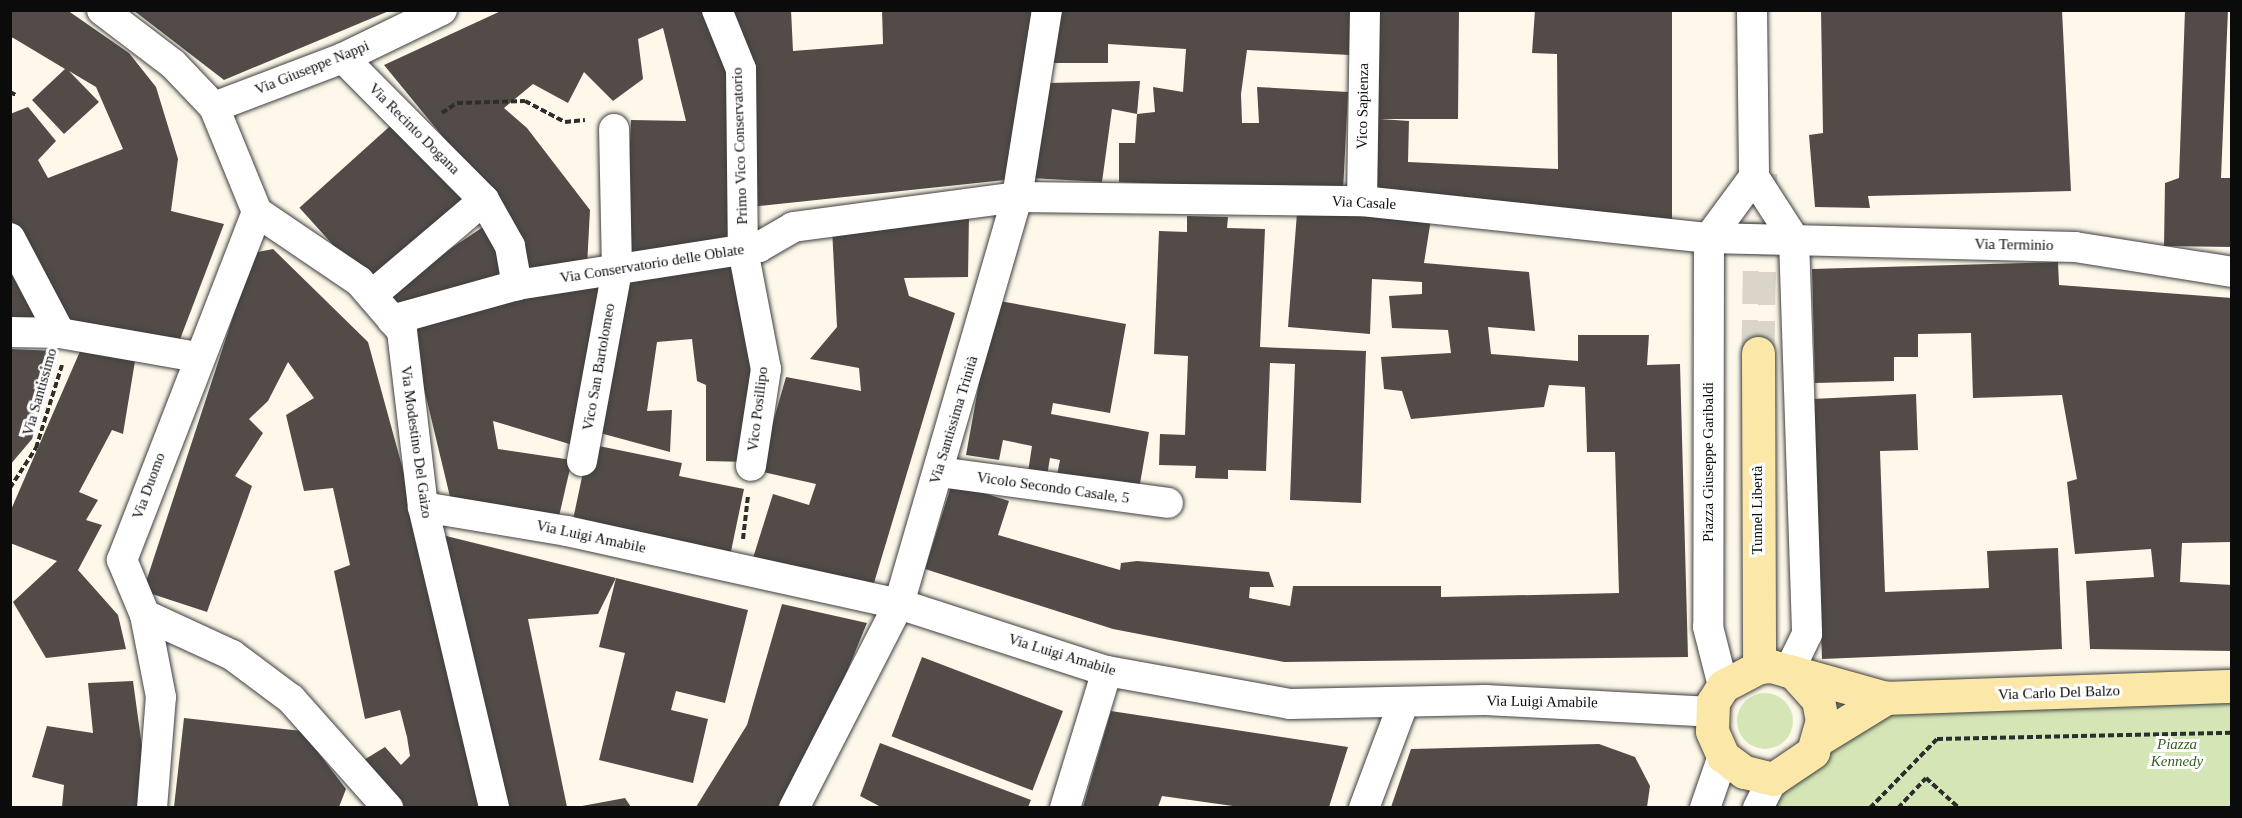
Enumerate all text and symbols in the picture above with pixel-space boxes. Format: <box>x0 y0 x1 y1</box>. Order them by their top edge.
street label: Via Giuseppe Nappi <box>252 37 372 99</box>
street label: Vico Sapienza <box>1353 63 1373 149</box>
street label: Primo Vico Conservatorio <box>728 67 752 225</box>
street label: Via Recinto Dogana <box>365 80 463 178</box>
street label: Via Casale <box>1331 192 1397 214</box>
street label: Via Terminio <box>1974 235 2054 255</box>
street label: Via Conservatorio delle Oblate <box>559 241 745 287</box>
street label: Vico San Bartolomeo <box>579 302 619 432</box>
street label: Via Santissimo <box>19 346 61 438</box>
street label: Via Santissima Trinità <box>926 354 982 486</box>
street label: Via Modestino Del Gaizo <box>396 365 436 519</box>
street label: Vico Posillipo <box>744 366 772 452</box>
street label: Piazza Giuseppe Garibaldi <box>1700 382 1718 542</box>
street label: Via Duomo <box>129 450 169 522</box>
street label: Tunnel Libertà <box>1749 465 1767 555</box>
street label: Vicolo Secondo Casale, 5 <box>975 468 1131 508</box>
street label: Via Luigi Amabile <box>534 517 648 557</box>
street label: Via Luigi Amabile <box>1006 630 1118 680</box>
street label: Via Carlo Del Balzo <box>1998 682 2120 704</box>
street label: Via Luigi Amabile <box>1486 692 1598 712</box>
park label: Piazza Kennedy <box>2151 735 2203 770</box>

